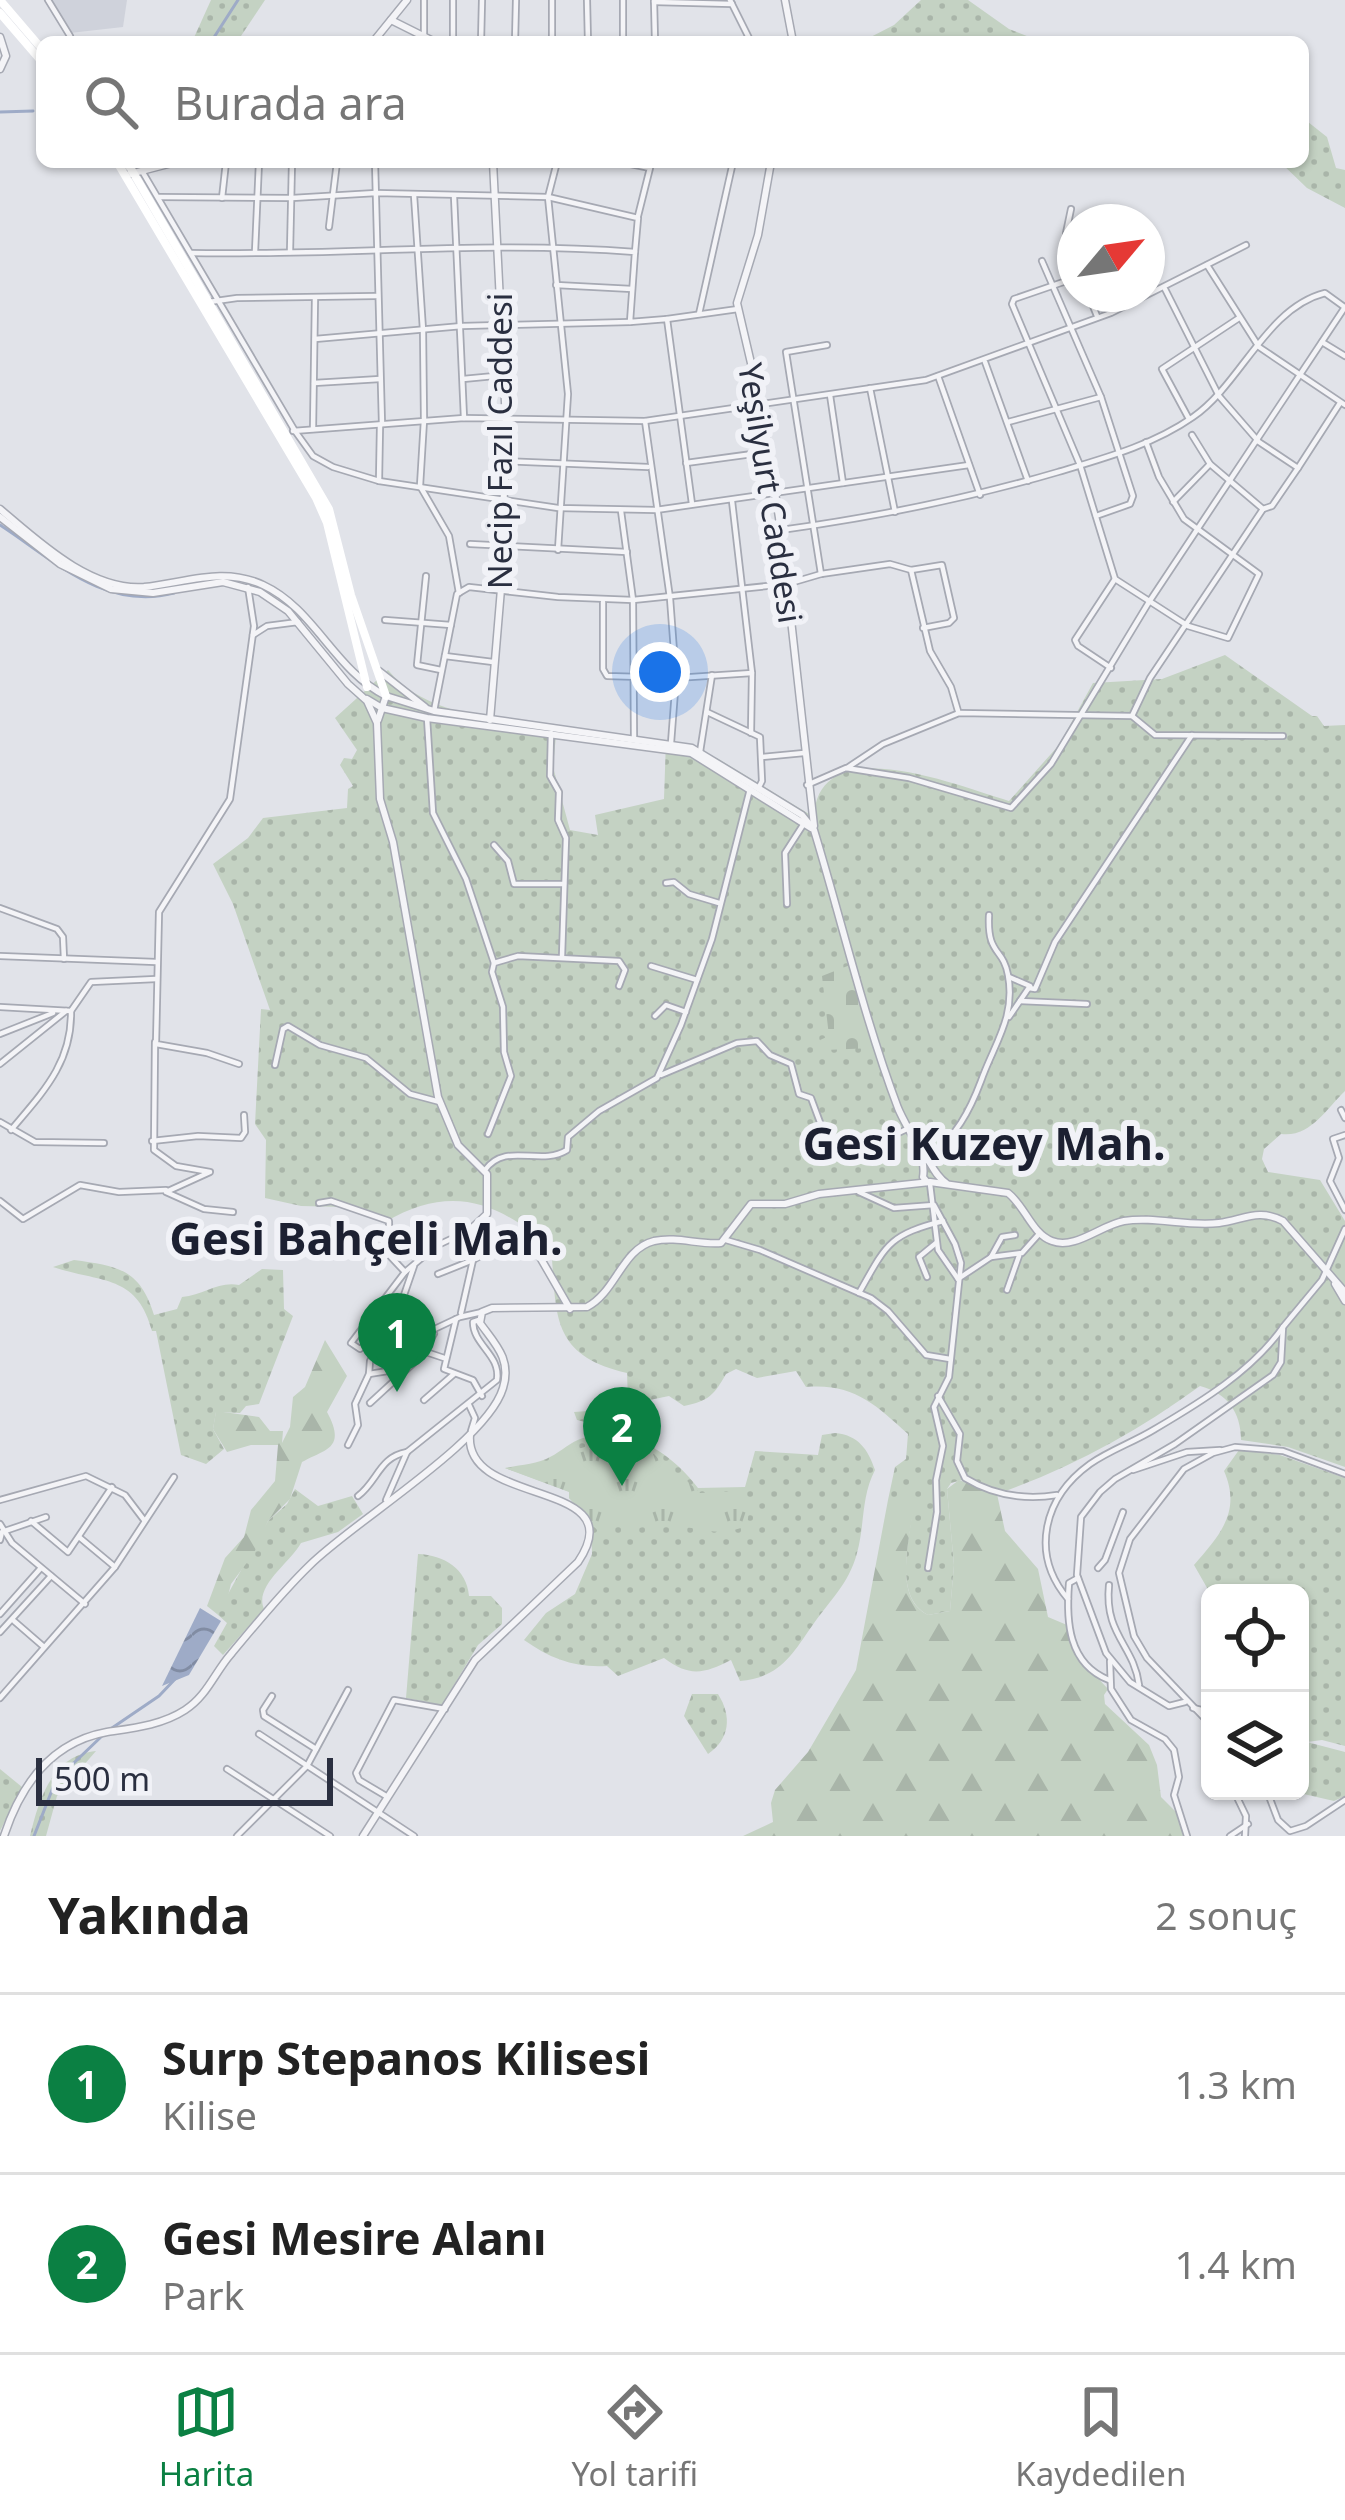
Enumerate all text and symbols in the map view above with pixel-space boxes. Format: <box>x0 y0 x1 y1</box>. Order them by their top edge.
search box <box>36 36 1309 168</box>
icon: search <box>78 69 144 135</box>
text: Burada ara <box>174 72 407 133</box>
north arrow <box>1057 204 1165 312</box>
street label: Necip Fazıl Caddesi <box>477 293 522 589</box>
street label: Yeşilyurt Caddesi <box>728 360 814 626</box>
your location <box>630 642 690 702</box>
district label: Gesi Kuzey Mah. <box>802 1112 1166 1173</box>
district label: Gesi Bahçeli Mah. <box>169 1207 563 1268</box>
pin: 1 <box>358 1293 436 1392</box>
pin: 2 <box>583 1387 661 1486</box>
map controls <box>1201 1584 1309 1800</box>
button: locate <box>1201 1584 1309 1692</box>
button: layers <box>1201 1692 1309 1800</box>
scale bar <box>36 1752 333 1805</box>
text: 500 m <box>54 1756 150 1801</box>
text: Yakında <box>48 1879 251 1949</box>
text: 2 sonuç <box>1155 1888 1297 1941</box>
text: Surp Stepanos Kilisesi <box>162 2027 650 2088</box>
text: 1 <box>76 2057 98 2110</box>
text: 1.3 km <box>1175 2057 1297 2110</box>
text: Kilise <box>162 2088 257 2141</box>
text: Gesi Mesire Alanı <box>162 2207 547 2268</box>
text: 2 <box>76 2237 98 2290</box>
text: 1.4 km <box>1175 2237 1297 2290</box>
text: Park <box>162 2268 244 2321</box>
tab: Harita <box>159 2379 254 2496</box>
tab: Yol tarifi <box>571 2379 698 2496</box>
tab: Kaydedilen <box>1015 2379 1186 2496</box>

